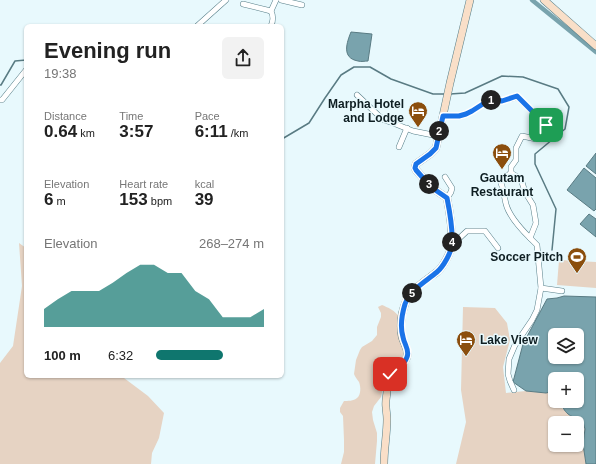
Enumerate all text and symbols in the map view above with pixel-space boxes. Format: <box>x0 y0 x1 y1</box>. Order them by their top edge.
button: share <box>222 37 264 79</box>
text: Evening run <box>44 38 171 63</box>
text: 19:38 <box>44 66 77 81</box>
pin: 1 <box>481 90 501 110</box>
text: 1 <box>488 94 494 106</box>
place label: Marpha Hotel and Lodge <box>328 97 404 125</box>
hotel icon: Marpha Hotel and Lodge <box>407 100 429 128</box>
pin <box>529 108 563 142</box>
text: Distance <box>44 110 87 122</box>
text: Time <box>119 110 143 122</box>
text: Pace <box>195 110 220 122</box>
icon: arrive <box>535 114 557 136</box>
pin: 2 <box>429 121 449 141</box>
text: 0.64 <box>44 122 77 141</box>
text: 3:57 <box>119 122 153 141</box>
text: 6:11 <box>195 122 228 141</box>
text: 2 <box>436 125 442 137</box>
text: km <box>77 127 95 139</box>
text: /km <box>228 127 249 139</box>
hotel icon: Gautam Restaurant <box>491 142 513 170</box>
place label: Gautam Restaurant <box>471 171 533 199</box>
pin: 3 <box>419 174 439 194</box>
text: Elevation <box>44 178 89 190</box>
text: Heart rate <box>119 178 168 190</box>
text: kcal <box>195 178 214 190</box>
text: 3 <box>426 178 432 190</box>
text: 6 <box>44 190 53 209</box>
text: 153 <box>119 190 148 209</box>
text: 39 <box>195 190 214 209</box>
text: m <box>53 195 66 207</box>
text: bpm <box>148 195 172 207</box>
pin: 4 <box>442 232 462 252</box>
text: Elevation <box>44 236 97 251</box>
text: 268–274 m <box>199 236 264 251</box>
text: 4 <box>449 236 455 248</box>
sports icon: Soccer Pitch <box>566 246 588 274</box>
place label: Soccer Pitch <box>490 250 563 264</box>
pin: 5 <box>402 283 422 303</box>
text: 5 <box>409 287 415 299</box>
map controls <box>548 328 584 452</box>
button: layers <box>548 328 584 364</box>
hotel icon: Lake View <box>455 329 477 357</box>
place label: Lake View <box>480 333 538 347</box>
text: 100 m <box>44 348 81 363</box>
text: 6:32 <box>108 348 133 363</box>
pin <box>373 357 407 391</box>
icon: check <box>379 363 401 385</box>
button: + <box>548 372 584 408</box>
button: − <box>548 416 584 452</box>

